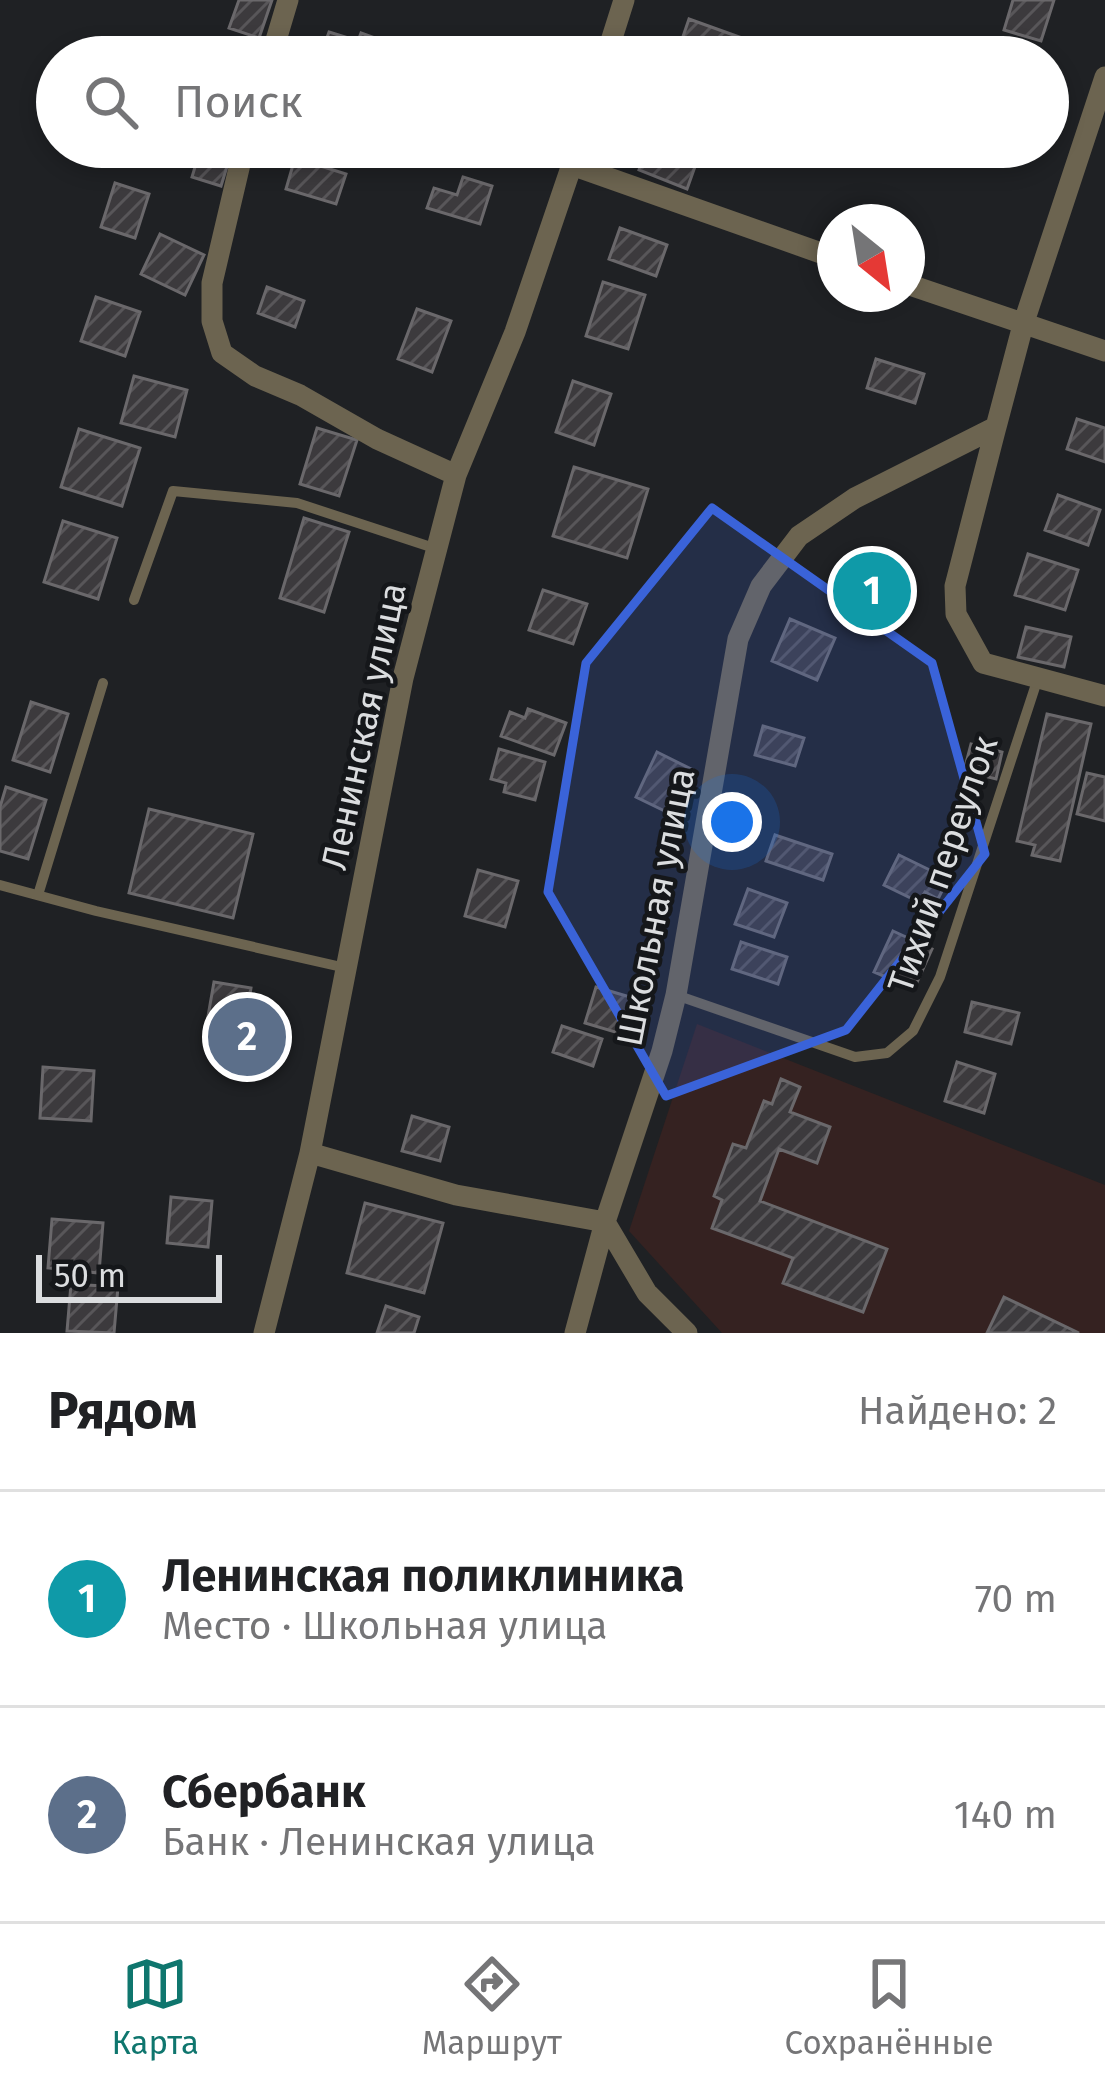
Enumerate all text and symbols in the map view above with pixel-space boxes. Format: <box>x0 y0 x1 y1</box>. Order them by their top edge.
search box <box>36 36 1069 168</box>
icon: search <box>78 69 144 135</box>
text: Поиск <box>174 75 303 129</box>
north arrow <box>817 204 925 312</box>
pin: 1 <box>833 546 911 636</box>
street label: Ленинская улица <box>312 579 416 874</box>
street label: Тихий переулок <box>878 730 1008 999</box>
street label: Школьная улица <box>607 764 705 1050</box>
your location <box>702 792 762 852</box>
pin: 2 <box>208 992 286 1082</box>
scale bar <box>36 1249 222 1302</box>
text: 50 m <box>54 1256 126 1296</box>
text: Рядом <box>48 1380 197 1442</box>
text: Найдено: 2 <box>858 1388 1057 1434</box>
text: Ленинская поликлиника <box>162 1549 684 1603</box>
text: 1 <box>78 1576 96 1622</box>
text: 70 m <box>975 1576 1057 1622</box>
text: Место · Школьная улица <box>162 1603 607 1649</box>
text: Сбербанк <box>162 1765 366 1819</box>
text: 2 <box>77 1792 97 1838</box>
text: 140 m <box>954 1792 1057 1838</box>
text: Банк · Ленинская улица <box>162 1819 596 1865</box>
tab: Карта <box>111 1951 199 2063</box>
tab: Маршрут <box>422 1951 562 2063</box>
tab: Сохранённые <box>785 1951 994 2063</box>

